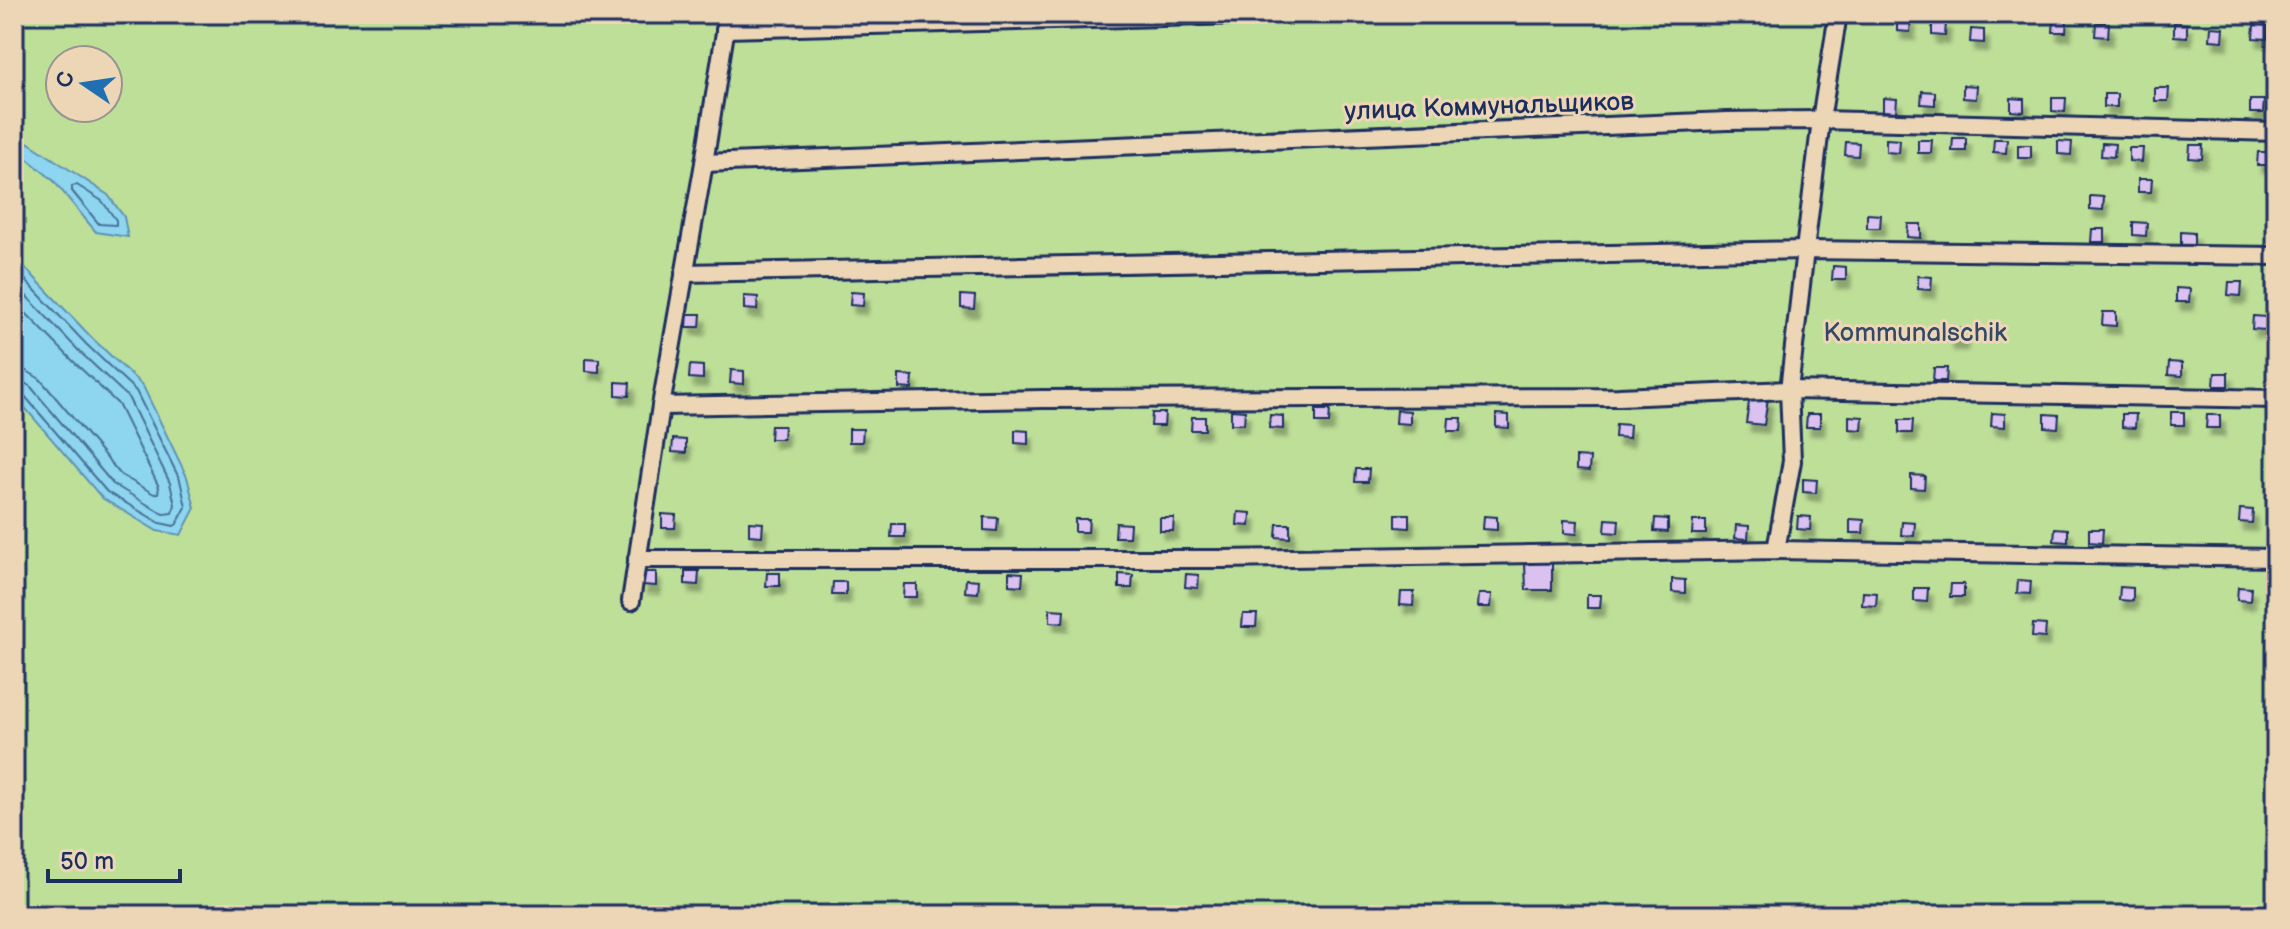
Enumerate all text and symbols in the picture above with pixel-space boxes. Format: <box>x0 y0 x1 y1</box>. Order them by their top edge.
north arrow <box>44 44 124 124</box>
text: С <box>51 69 81 90</box>
street label: улица Коммунальщиков <box>1344 86 1635 128</box>
park label: Kommunalschik <box>1823 318 2007 349</box>
scale bar <box>48 833 180 883</box>
text: 50 m <box>60 847 114 876</box>

